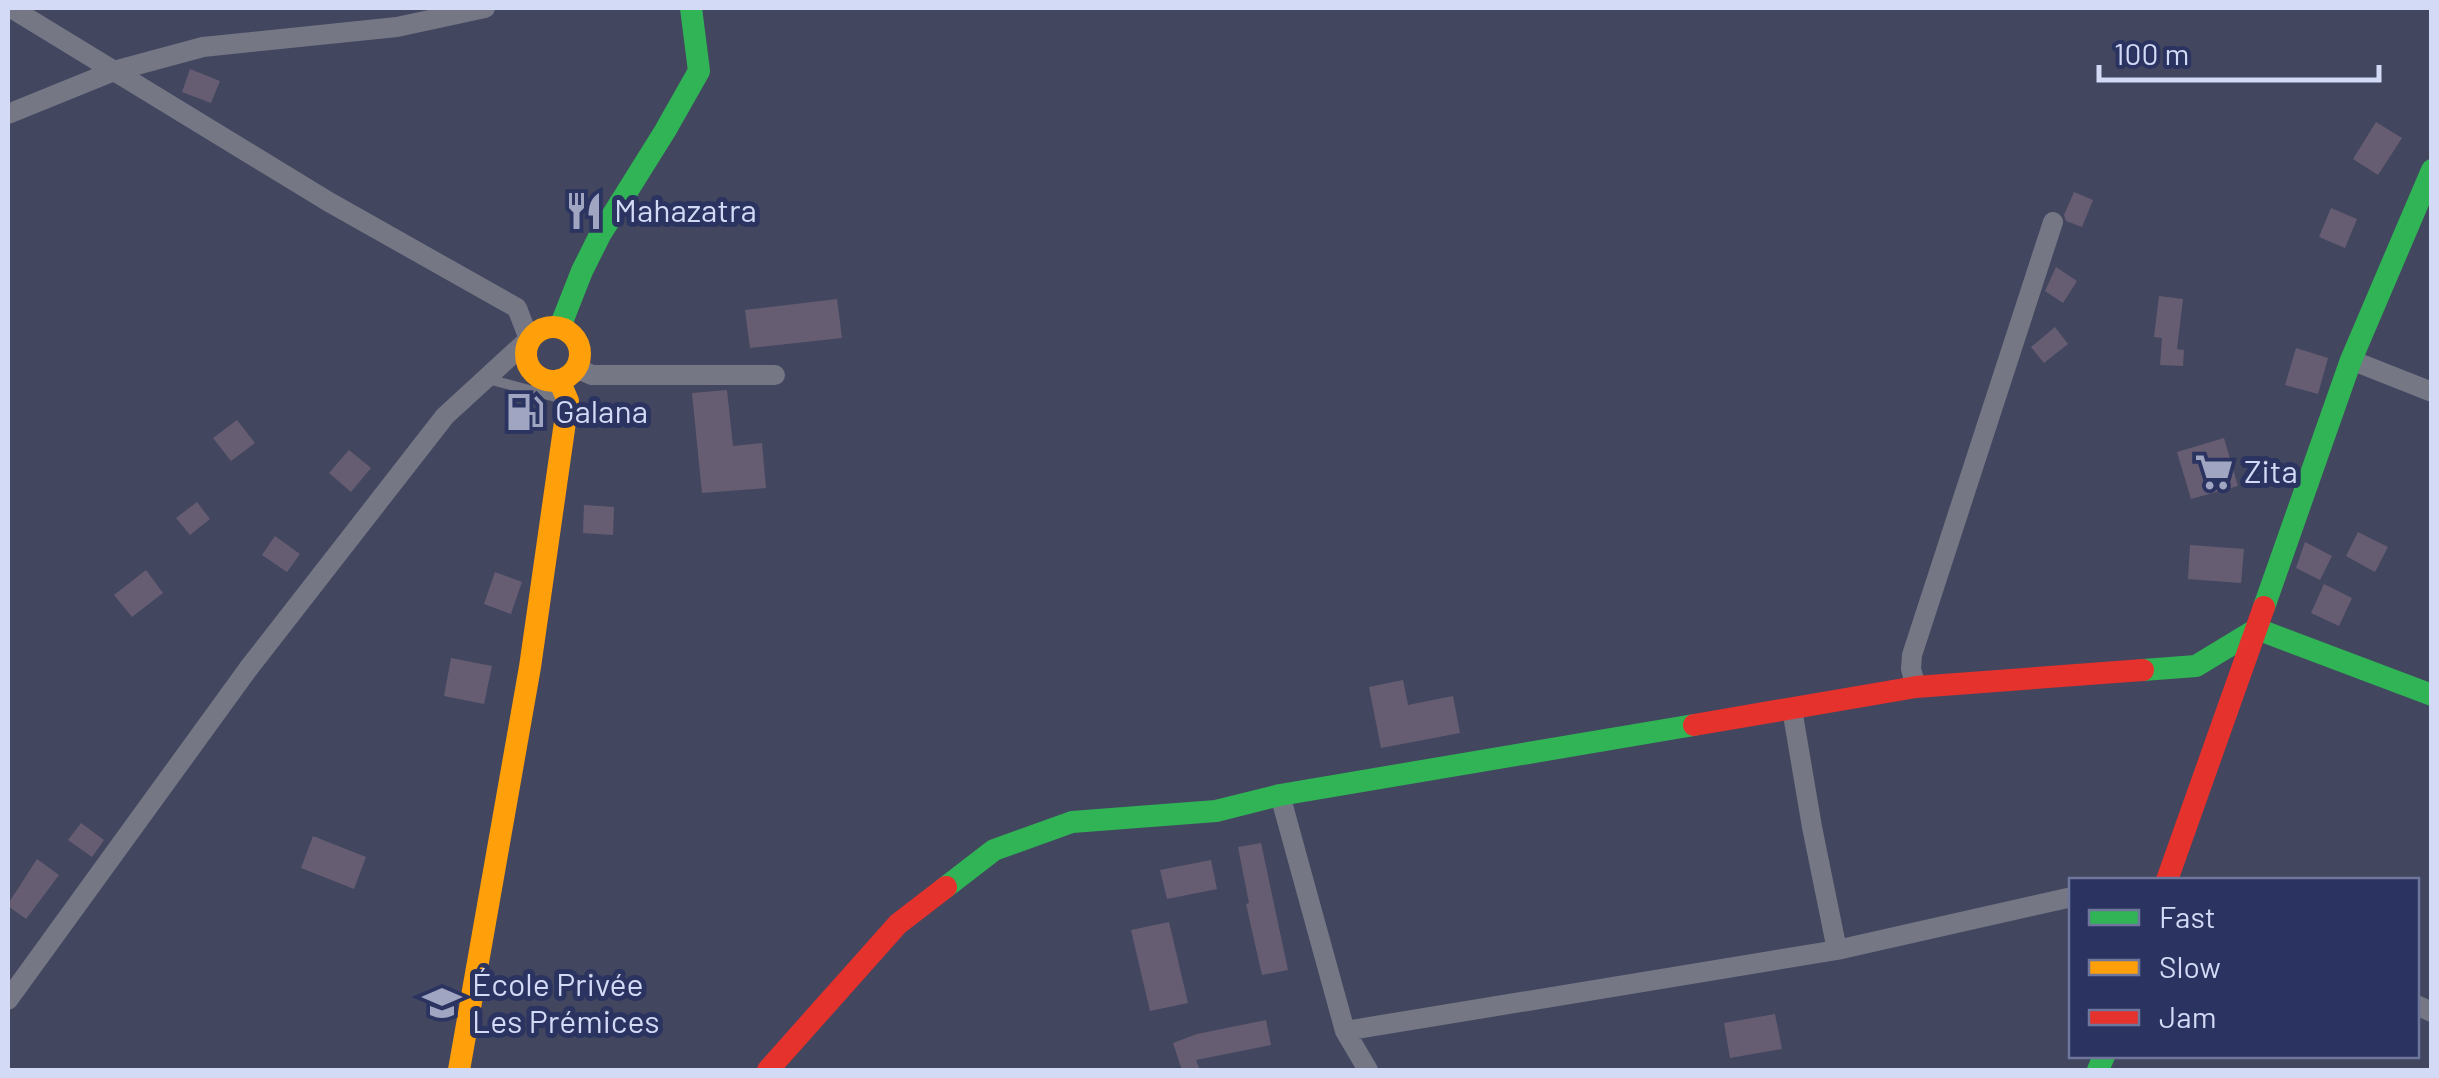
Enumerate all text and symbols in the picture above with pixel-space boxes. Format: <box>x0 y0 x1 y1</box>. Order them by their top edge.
scale bar <box>2099 20 2379 82</box>
text: 100 m <box>2114 35 2189 71</box>
restaurant icon: Mahazatra <box>563 190 605 232</box>
place label: Mahazatra <box>614 190 757 228</box>
fuel station icon: Galana <box>504 391 546 433</box>
place label: Galana <box>555 391 648 429</box>
supermarket icon: Zita <box>2193 451 2235 493</box>
place label: Zita <box>2244 451 2298 489</box>
legend <box>2069 878 2419 1058</box>
text: Fast <box>2159 898 2216 934</box>
text: Slow <box>2159 948 2221 984</box>
place label: École Privée Les Prémices <box>472 964 660 1039</box>
school or university icon: École Privée Les Prémices <box>421 982 463 1024</box>
text: Jam <box>2159 998 2216 1034</box>

